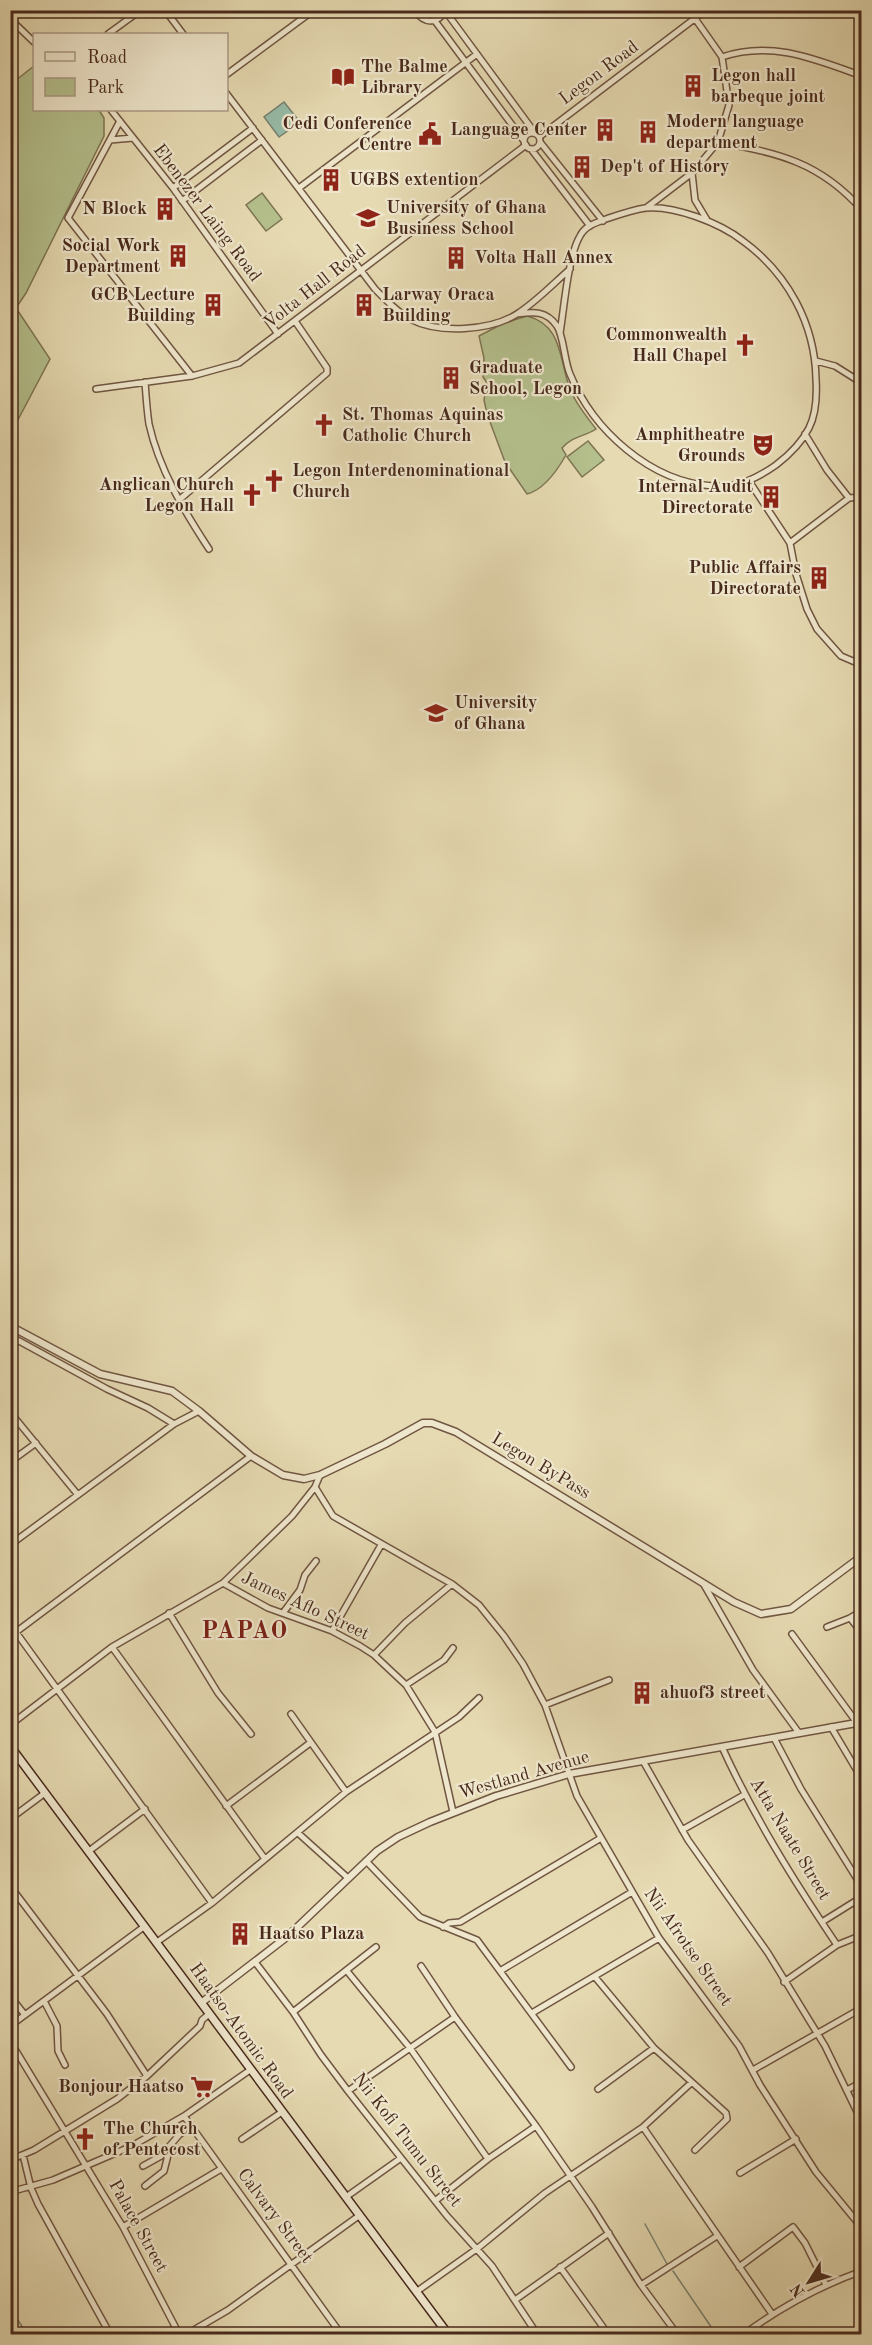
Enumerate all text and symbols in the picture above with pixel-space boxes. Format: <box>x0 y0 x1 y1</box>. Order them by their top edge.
legend <box>33 33 228 111</box>
street label: Legon Road <box>556 38 642 108</box>
text: Road <box>87 49 127 67</box>
place label: The Balme Library <box>361 58 448 97</box>
library icon: The Balme Library <box>330 64 356 90</box>
place label: Legon hall barbeque joint <box>711 67 825 106</box>
building icon: Legon hall barbeque joint <box>680 73 706 99</box>
text: Park <box>87 79 124 97</box>
place label: Modern language department <box>666 113 804 152</box>
place label: Cedi Conference Centre <box>283 115 412 154</box>
building icon: Language Center <box>592 117 618 143</box>
building icon: Modern language department <box>635 119 661 145</box>
public building icon: Cedi Conference Centre <box>417 121 443 147</box>
place label: Language Center <box>450 121 587 139</box>
street label: Ebenezer Laing Road <box>150 141 264 285</box>
building icon: Dep't of History <box>569 154 595 180</box>
place label: Dep't of History <box>600 158 730 176</box>
building icon: UGBS extention <box>318 167 344 193</box>
place label: UGBS extention <box>349 171 478 189</box>
building icon: N Block <box>152 196 178 222</box>
place label: University of Ghana Business School <box>386 199 546 238</box>
place label: N Block <box>82 200 147 218</box>
school or university icon: University of Ghana Business School <box>355 205 381 231</box>
place label: Social Work Department <box>62 237 160 276</box>
street label: Volta Hall Road <box>261 242 369 332</box>
building icon: Social Work Department <box>165 243 191 269</box>
building icon: Volta Hall Annex <box>443 245 469 271</box>
place label: Volta Hall Annex <box>474 249 613 267</box>
place label: GCB Lecture Building <box>91 286 195 325</box>
place label: Larway Oraca Building <box>382 286 495 325</box>
building icon: GCB Lecture Building <box>200 292 226 318</box>
building icon: Larway Oraca Building <box>351 292 377 318</box>
place label: Commonwealth Hall Chapel <box>605 326 727 365</box>
church icon: Commonwealth Hall Chapel <box>732 332 758 358</box>
place label: Graduate School, Legon <box>469 359 582 398</box>
building icon: Graduate School, Legon <box>438 365 464 391</box>
place label: St. Thomas Aquinas Catholic Church <box>342 406 504 445</box>
church icon: St. Thomas Aquinas Catholic Church <box>311 412 337 438</box>
place label: Amphitheatre Grounds <box>635 426 745 465</box>
theatre icon: Amphitheatre Grounds <box>750 432 776 458</box>
place label: Legon Interdenominational Church <box>292 462 510 501</box>
church icon: Legon Interdenominational Church <box>261 468 287 494</box>
place label: Anglican Church Legon Hall <box>99 476 234 515</box>
place label: Internal Audit Directorate <box>637 478 753 517</box>
church icon: Anglican Church Legon Hall <box>239 482 265 508</box>
building icon: Internal Audit Directorate <box>758 484 784 510</box>
place label: Public Affairs Directorate <box>688 559 801 598</box>
building icon: Public Affairs Directorate <box>806 565 832 591</box>
place label: University of Ghana <box>454 694 538 733</box>
school or university icon: University of Ghana <box>423 700 449 726</box>
street label: Legon ByPass <box>489 1430 594 1503</box>
street label: James Aflo Street <box>238 1568 372 1644</box>
district label: PAPAO <box>201 1620 289 1644</box>
building icon: ahuof3 street <box>629 1680 655 1706</box>
place label: ahuof3 street <box>660 1684 766 1702</box>
street label: Westland Avenue <box>457 1748 591 1802</box>
street label: Atta Naate Street <box>746 1775 834 1903</box>
street label: Nii Afrotse Street <box>641 1885 735 2009</box>
building icon: Haatso Plaza <box>227 1921 253 1947</box>
place label: Haatso Plaza <box>258 1925 364 1943</box>
street label: Haatso-Atomic Road <box>186 1960 296 2102</box>
street label: Nii Kofi Tumu Street <box>349 2070 465 2210</box>
supermarket icon: Bonjour Haatso <box>189 2074 215 2100</box>
place label: Bonjour Haatso <box>58 2078 184 2096</box>
place label: The Church of Pentecost <box>103 2120 201 2159</box>
church icon: The Church of Pentecost <box>72 2126 98 2152</box>
street label: Calvary Street <box>234 2165 316 2267</box>
street label: Palace Street <box>105 2177 171 2275</box>
north arrow <box>779 2252 839 2312</box>
text: N <box>788 2280 809 2300</box>

